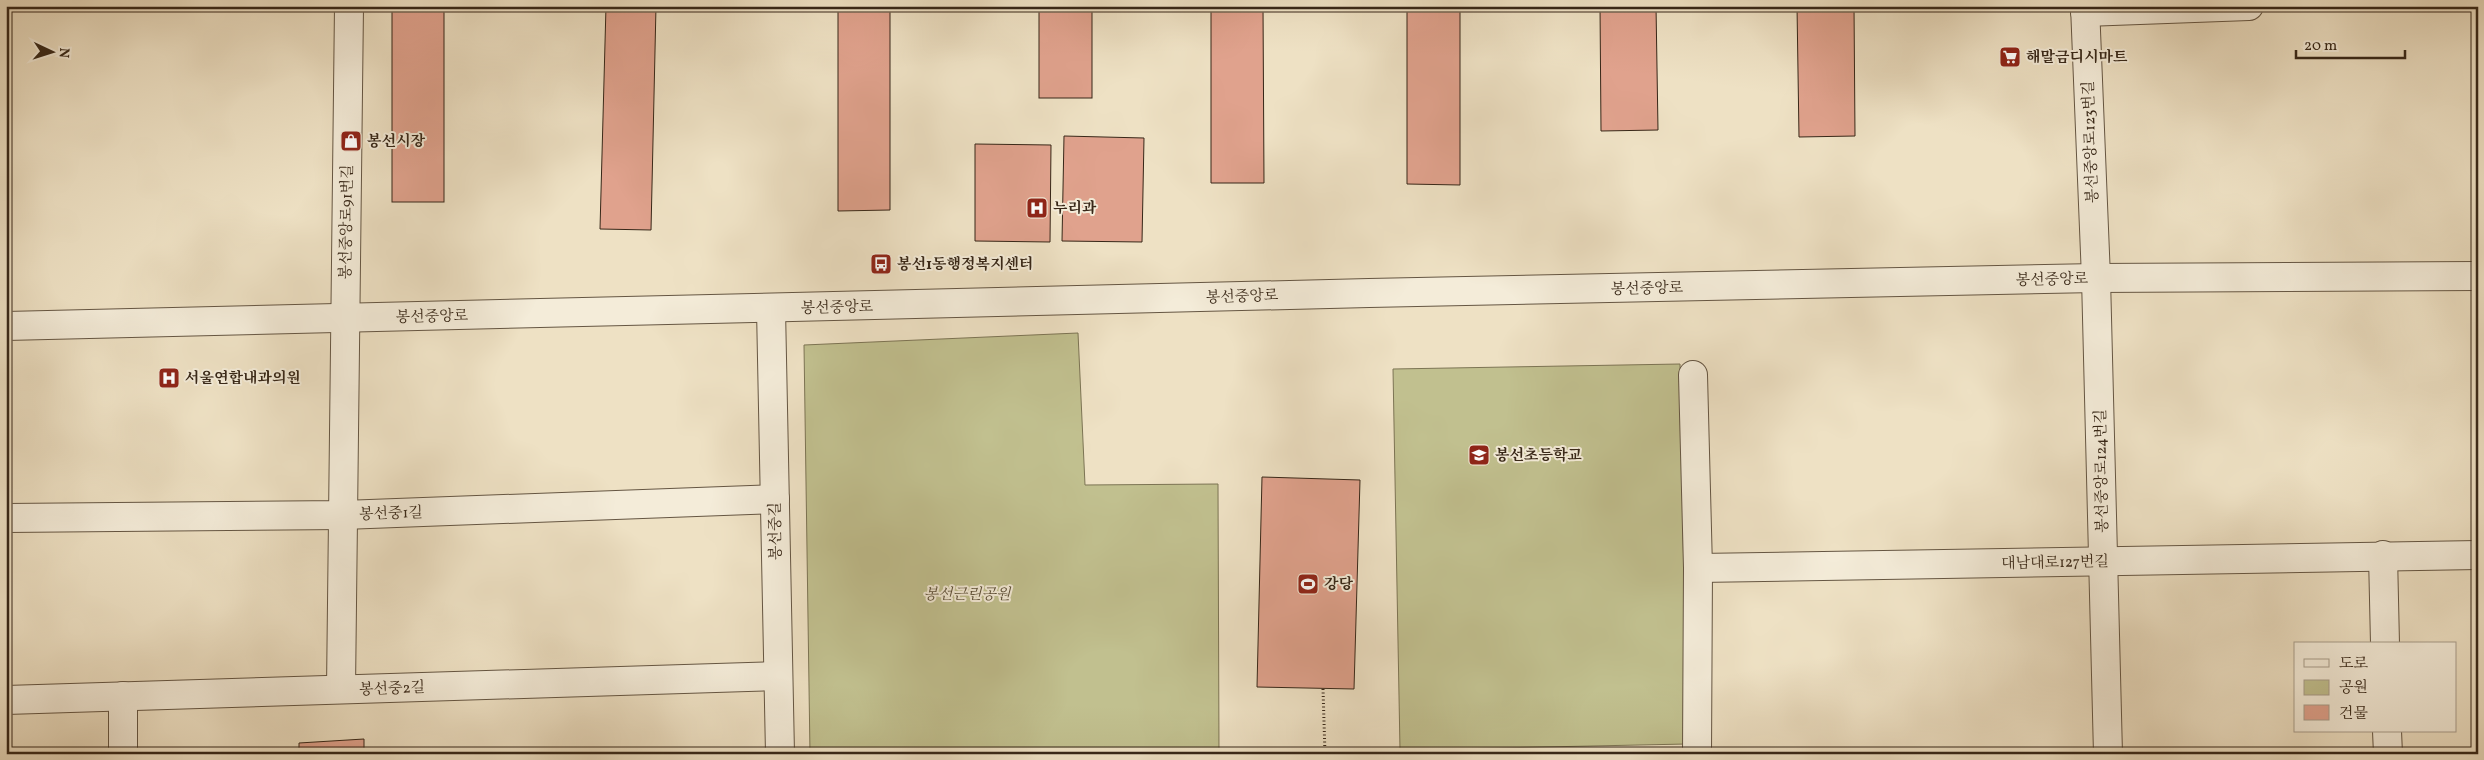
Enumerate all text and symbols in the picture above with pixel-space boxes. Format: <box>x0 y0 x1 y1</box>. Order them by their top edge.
north arrow <box>28 28 78 78</box>
scale bar <box>2296 28 2405 60</box>
text: 20 m <box>2304 36 2337 57</box>
supermarket icon: 해말금디시마트 <box>1998 45 2022 69</box>
text: N <box>54 47 73 59</box>
place label: 해말금디시마트 <box>2026 48 2128 69</box>
street label: 봉선중앙로123번길 <box>2079 80 2104 204</box>
shop icon: 봉선시장 <box>339 129 363 153</box>
place label: 봉선시장 <box>367 132 425 153</box>
street label: 봉선중앙로91번길 <box>336 164 359 280</box>
hospital icon: 누리과 <box>1025 196 1049 220</box>
place label: 누리과 <box>1053 199 1097 220</box>
bus stop icon: 봉선1동행정복지센터 <box>869 252 893 276</box>
place label: 봉선1동행정복지센터 <box>897 255 1033 276</box>
street label: 봉선중앙로 <box>2016 269 2089 292</box>
street label: 봉선중앙로 <box>1611 278 1684 301</box>
street label: 봉선중앙로 <box>1205 286 1279 309</box>
street label: 봉선중앙로 <box>801 297 874 320</box>
street label: 봉선중앙로 <box>396 306 469 329</box>
hospital icon: 서울연합내과의원 <box>157 366 181 390</box>
place label: 서울연합내과의원 <box>185 369 301 390</box>
street label: 봉선중앙로124번길 <box>2091 409 2114 533</box>
school or university icon: 봉선초등학교 <box>1467 443 1491 467</box>
place label: 봉선초등학교 <box>1495 446 1582 467</box>
street label: 봉선중길 <box>765 502 788 560</box>
street label: 봉선중1길 <box>359 503 423 526</box>
street label: 대남대로127번길 <box>2001 552 2109 575</box>
sports icon: 강당 <box>1296 572 1320 596</box>
place label: 강당 <box>1324 575 1353 596</box>
park label: 봉선근린공원 <box>924 585 1012 606</box>
legend <box>2294 642 2456 732</box>
text: 도로 <box>2339 654 2368 675</box>
street label: 봉선중2길 <box>359 678 425 701</box>
text: 공원 <box>2339 678 2368 699</box>
text: 건물 <box>2339 704 2368 725</box>

